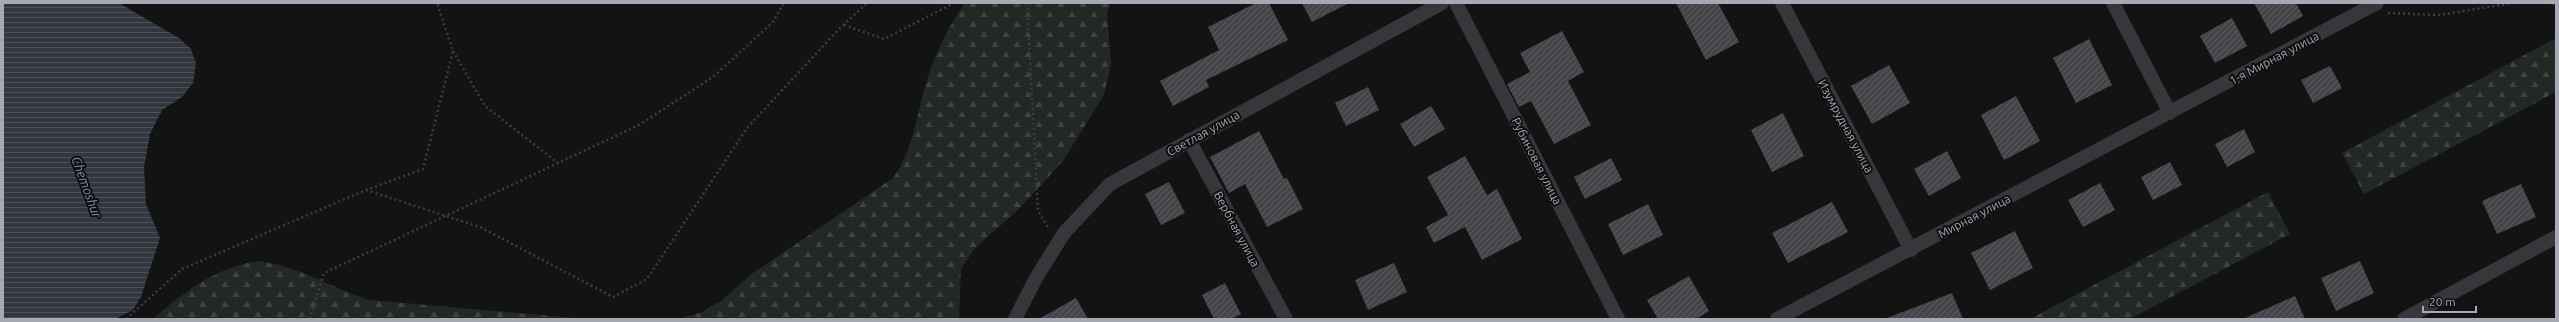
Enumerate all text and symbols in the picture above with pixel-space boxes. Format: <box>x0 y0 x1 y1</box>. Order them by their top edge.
street label: 1-я Мирная улица <box>2227 29 2321 87</box>
street label: Изумрудная улица <box>1816 77 1876 175</box>
street label: Светлая улица <box>1164 108 1242 158</box>
street label: Рубиновая улица <box>1509 115 1565 207</box>
water label: Chemoshur <box>69 154 105 221</box>
street label: Вербная улица <box>1212 189 1262 269</box>
street label: Мирная улица <box>1936 192 2012 240</box>
scale bar <box>2423 288 2476 314</box>
text: 20 m <box>2429 295 2456 308</box>

